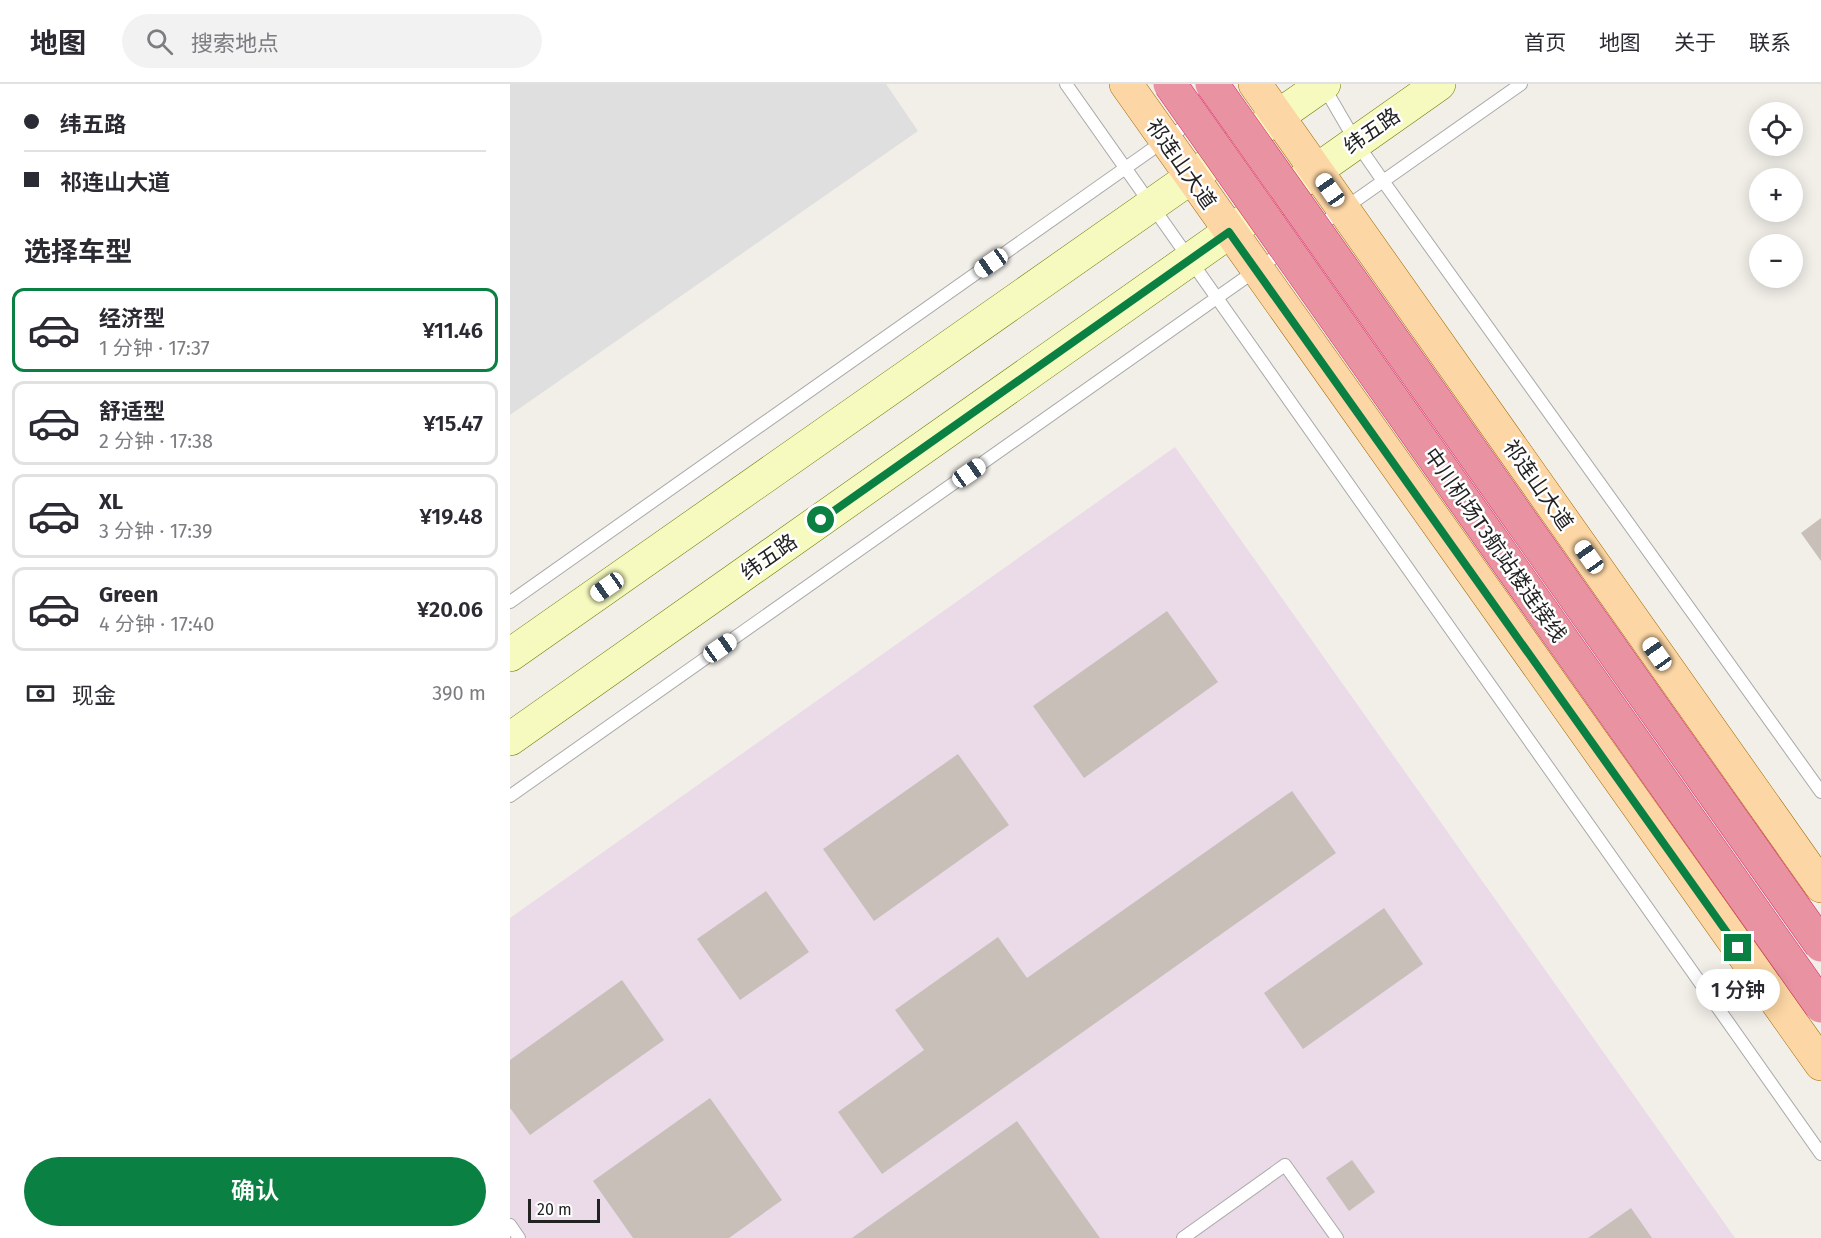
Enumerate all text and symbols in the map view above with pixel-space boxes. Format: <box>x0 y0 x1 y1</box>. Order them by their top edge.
search box <box>122 14 542 68</box>
icon: search <box>143 25 176 58</box>
text: 地图 <box>30 27 86 60</box>
text: 搜索地点 <box>191 30 279 57</box>
text: 首页 <box>1524 30 1566 56</box>
text: 地图 <box>1599 30 1641 56</box>
text: 关于 <box>1674 30 1716 56</box>
text: 联系 <box>1749 30 1791 56</box>
street label: 纬五路 <box>1339 102 1405 160</box>
map controls <box>1749 102 1803 288</box>
button: locate <box>1749 102 1803 156</box>
text: 纬五路 <box>60 111 126 138</box>
street label: 祁连山大道 <box>1140 114 1222 214</box>
button: + <box>1749 168 1803 222</box>
text: 祁连山大道 <box>60 169 170 196</box>
car <box>1312 170 1348 210</box>
button: − <box>1749 234 1803 288</box>
text: 选择车型 <box>24 236 132 268</box>
car <box>971 245 1011 281</box>
icon: car <box>27 303 81 357</box>
text: 经济型 <box>99 305 165 332</box>
text: ¥11.46 <box>422 317 483 344</box>
text: 1 分钟 · 17:37 <box>99 336 210 360</box>
icon: car <box>27 396 81 450</box>
text: 舒适型 <box>99 398 165 425</box>
text: ¥15.47 <box>423 410 483 437</box>
text: 2 分钟 · 17:38 <box>99 429 213 453</box>
street label: 祁连山大道 <box>1497 435 1579 535</box>
street label: 中川机场T3航站楼连接线 <box>1418 443 1572 647</box>
car <box>949 455 989 491</box>
text: XL <box>99 488 123 515</box>
icon: car <box>27 489 81 543</box>
text: ¥19.48 <box>420 503 483 530</box>
route start <box>807 506 834 533</box>
text: 3 分钟 · 17:39 <box>99 519 212 543</box>
street label: 纬五路 <box>736 528 802 586</box>
car <box>1571 537 1607 577</box>
car <box>587 569 627 605</box>
text: Green <box>99 581 158 608</box>
icon: car <box>27 582 81 636</box>
text: ¥20.06 <box>417 596 483 623</box>
text: 4 分钟 · 17:40 <box>99 612 214 636</box>
car <box>700 630 740 666</box>
car <box>1639 634 1675 674</box>
icon: cash <box>24 677 57 710</box>
text: 390 m <box>432 681 486 705</box>
text: 现金 <box>72 682 116 709</box>
route end <box>1724 934 1751 961</box>
callout: 1 分钟 <box>1696 969 1780 1011</box>
text: 1 分钟 <box>1711 978 1765 1002</box>
button: 确认 <box>24 1157 486 1226</box>
scale bar <box>528 1196 600 1224</box>
text: 20 m <box>537 1200 572 1219</box>

